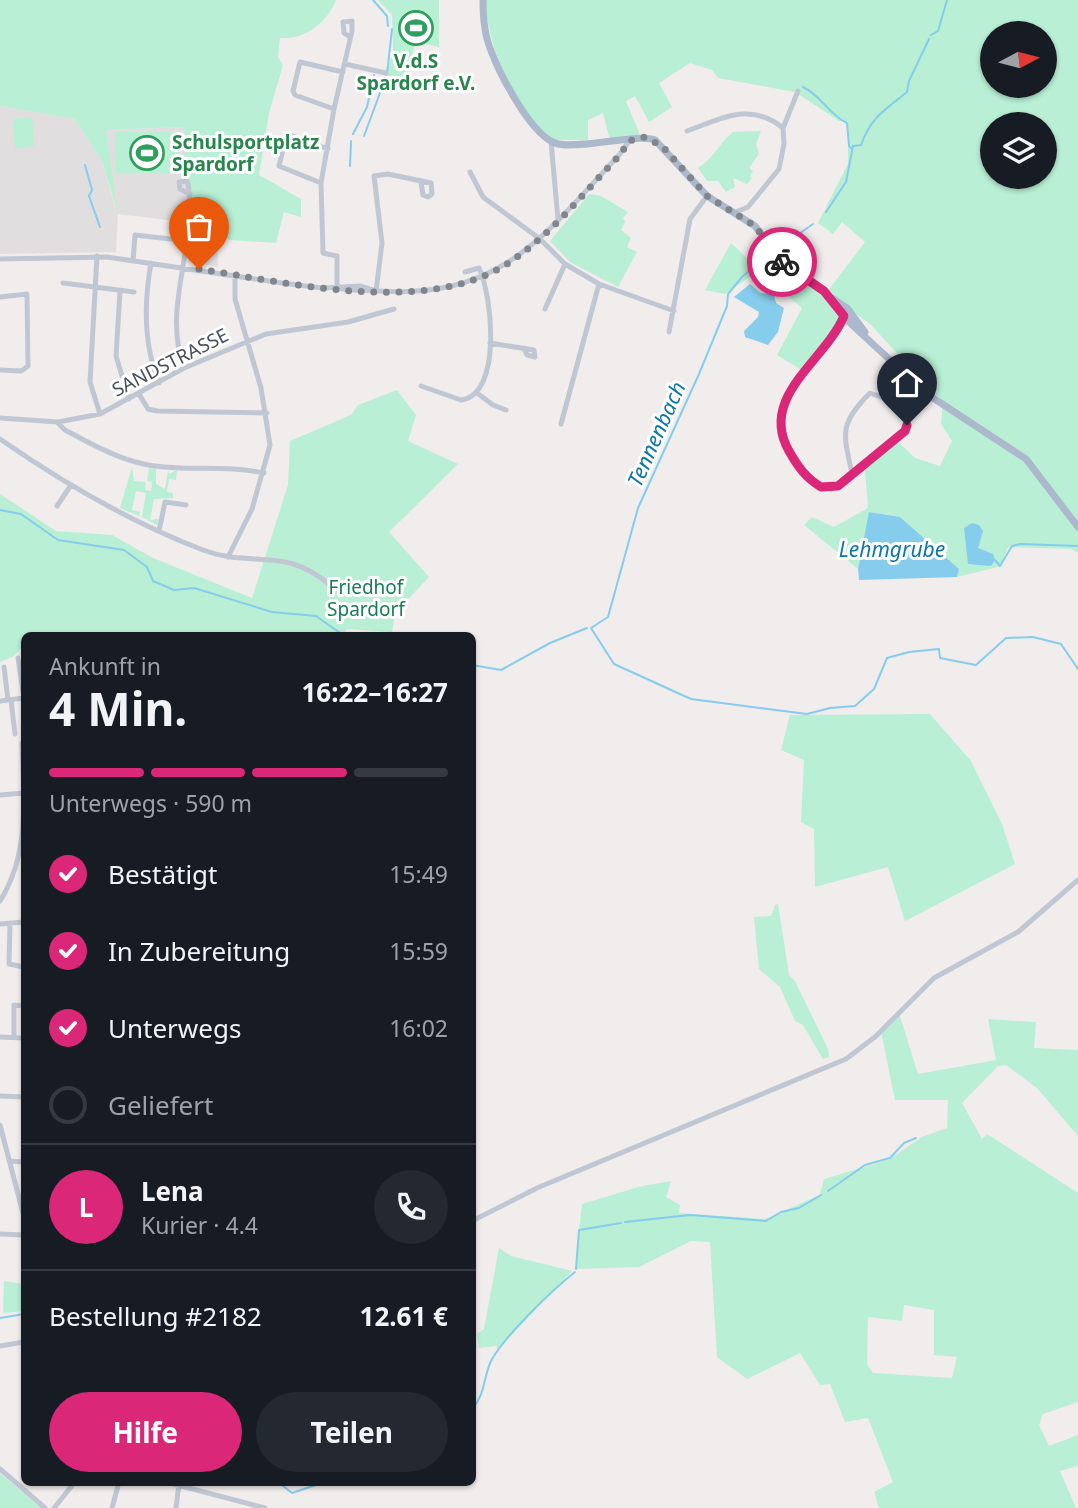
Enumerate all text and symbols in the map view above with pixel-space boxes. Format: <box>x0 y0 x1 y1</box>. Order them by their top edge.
sports icon: V.d.S Spardorf e.V. <box>397 9 435 47</box>
north arrow <box>980 21 1057 98</box>
map controls <box>980 21 1057 189</box>
place label: V.d.S Spardorf e.V. <box>357 48 475 96</box>
button: layers <box>980 112 1057 189</box>
place label: Schulsportplatz Spardorf <box>172 129 319 177</box>
sports icon: Schulsportplatz Spardorf <box>128 134 166 172</box>
pin <box>169 197 229 269</box>
icon: bag <box>180 208 218 246</box>
courier <box>747 227 817 297</box>
icon: bike <box>763 243 801 281</box>
street label: SANDSTRASSE <box>107 322 233 402</box>
pin <box>877 353 937 425</box>
icon: home <box>888 364 926 402</box>
water label: Tennenbach <box>620 377 692 491</box>
water label: Lehmgrube <box>839 535 945 563</box>
park label: Friedhof Spardorf <box>327 574 406 622</box>
text: Ankunft in <box>49 650 161 682</box>
text: 16:22–16:27 <box>301 674 448 710</box>
text: 4 Min. <box>49 677 187 739</box>
text: Unterwegs · 590 m <box>49 787 252 819</box>
icon: check <box>49 855 87 893</box>
text: Bestätigt <box>108 856 217 892</box>
text: 15:49 <box>389 858 448 890</box>
icon: check <box>49 932 87 970</box>
text: In Zubereitung <box>108 933 290 969</box>
text: 15:59 <box>389 935 448 967</box>
icon: check <box>49 1009 87 1047</box>
text: Unterwegs <box>108 1010 241 1046</box>
text: 16:02 <box>389 1012 448 1044</box>
text: Geliefert <box>108 1087 213 1123</box>
button: phone <box>374 1170 448 1244</box>
text: Lena <box>141 1173 204 1209</box>
text: L <box>79 1189 93 1225</box>
text: Kurier · 4.4 <box>141 1209 258 1241</box>
text: Bestellung #2182 <box>49 1298 262 1334</box>
text: 12.61 € <box>360 1298 448 1334</box>
button: Hilfe <box>49 1392 242 1472</box>
button: Teilen <box>256 1392 448 1472</box>

